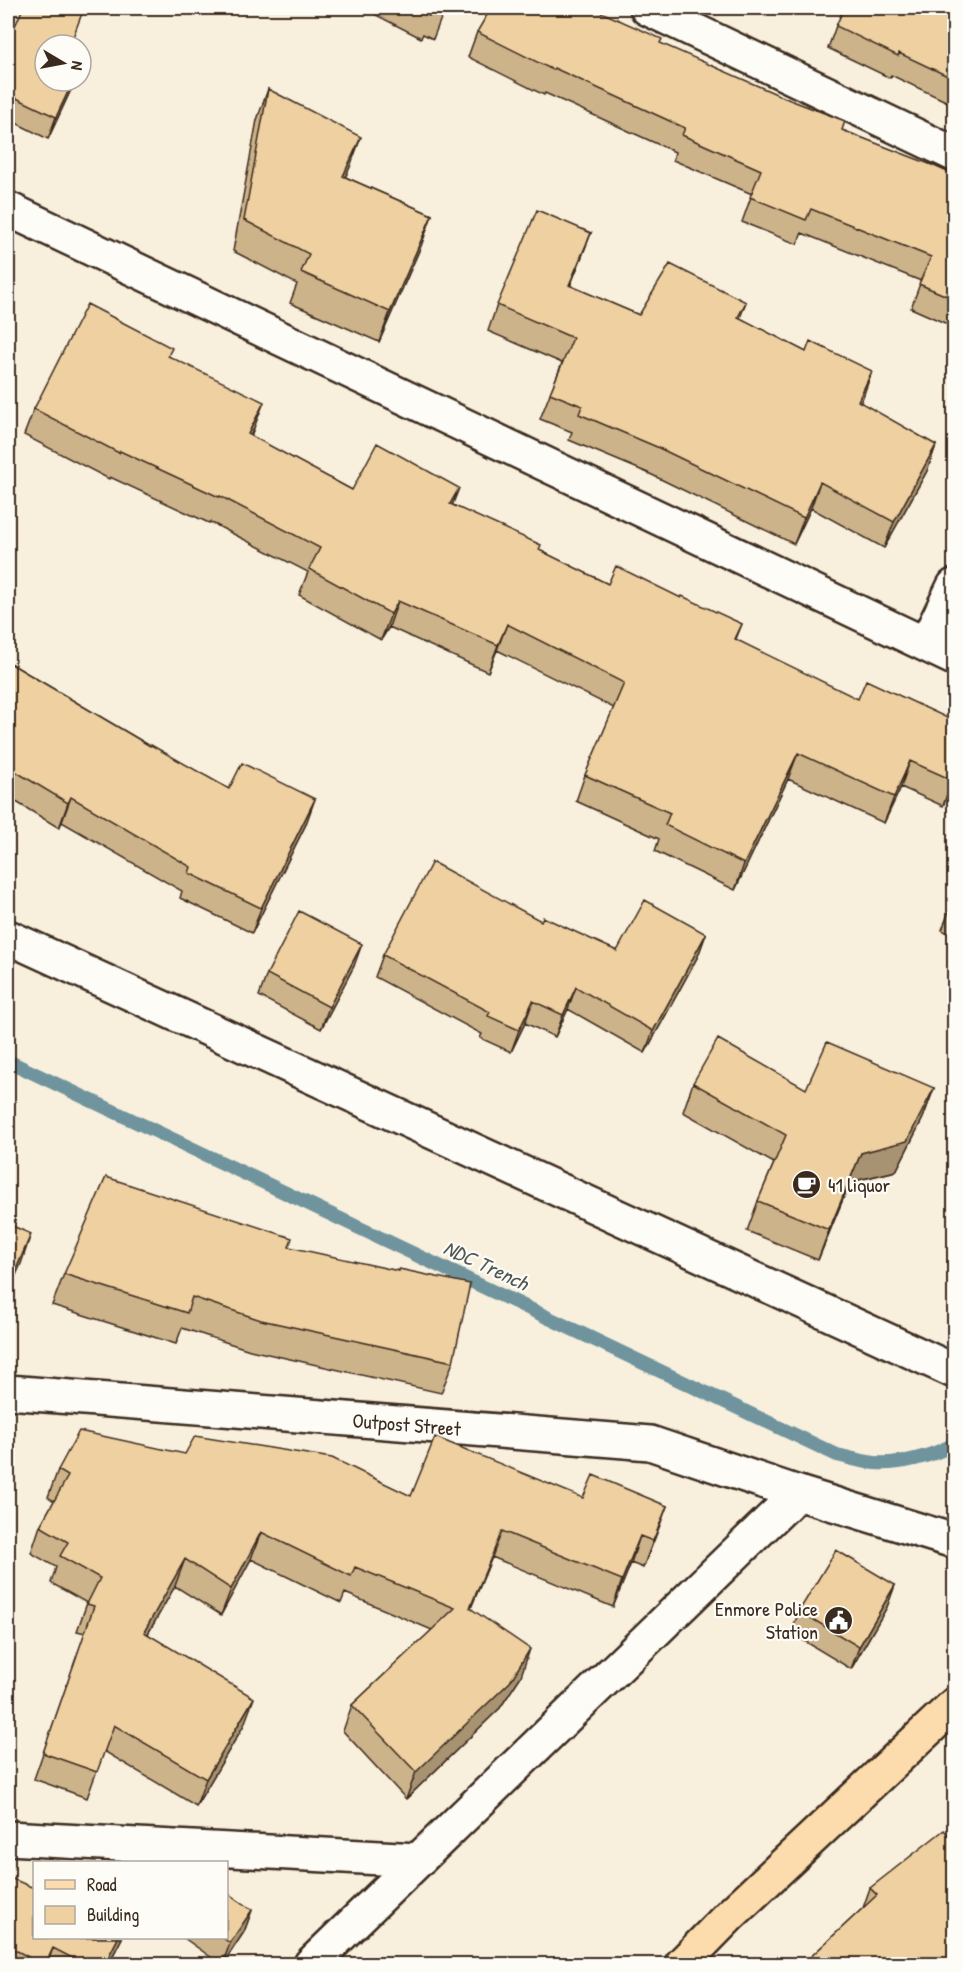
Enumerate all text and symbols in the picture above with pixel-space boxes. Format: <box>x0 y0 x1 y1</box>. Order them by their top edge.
north arrow <box>33 33 93 93</box>
text: N <box>66 60 89 72</box>
cafe icon: 41 liquor <box>791 1168 823 1200</box>
place label: 41 liquor <box>828 1171 890 1198</box>
water label: NDC Trench <box>439 1233 534 1298</box>
street label: Outpost Street <box>352 1406 463 1442</box>
place label: Enmore Police Station <box>715 1595 818 1645</box>
public building icon: Enmore Police Station <box>823 1604 855 1636</box>
legend <box>33 1861 228 1939</box>
text: Road <box>87 1872 117 1897</box>
text: Building <box>87 1902 139 1927</box>

